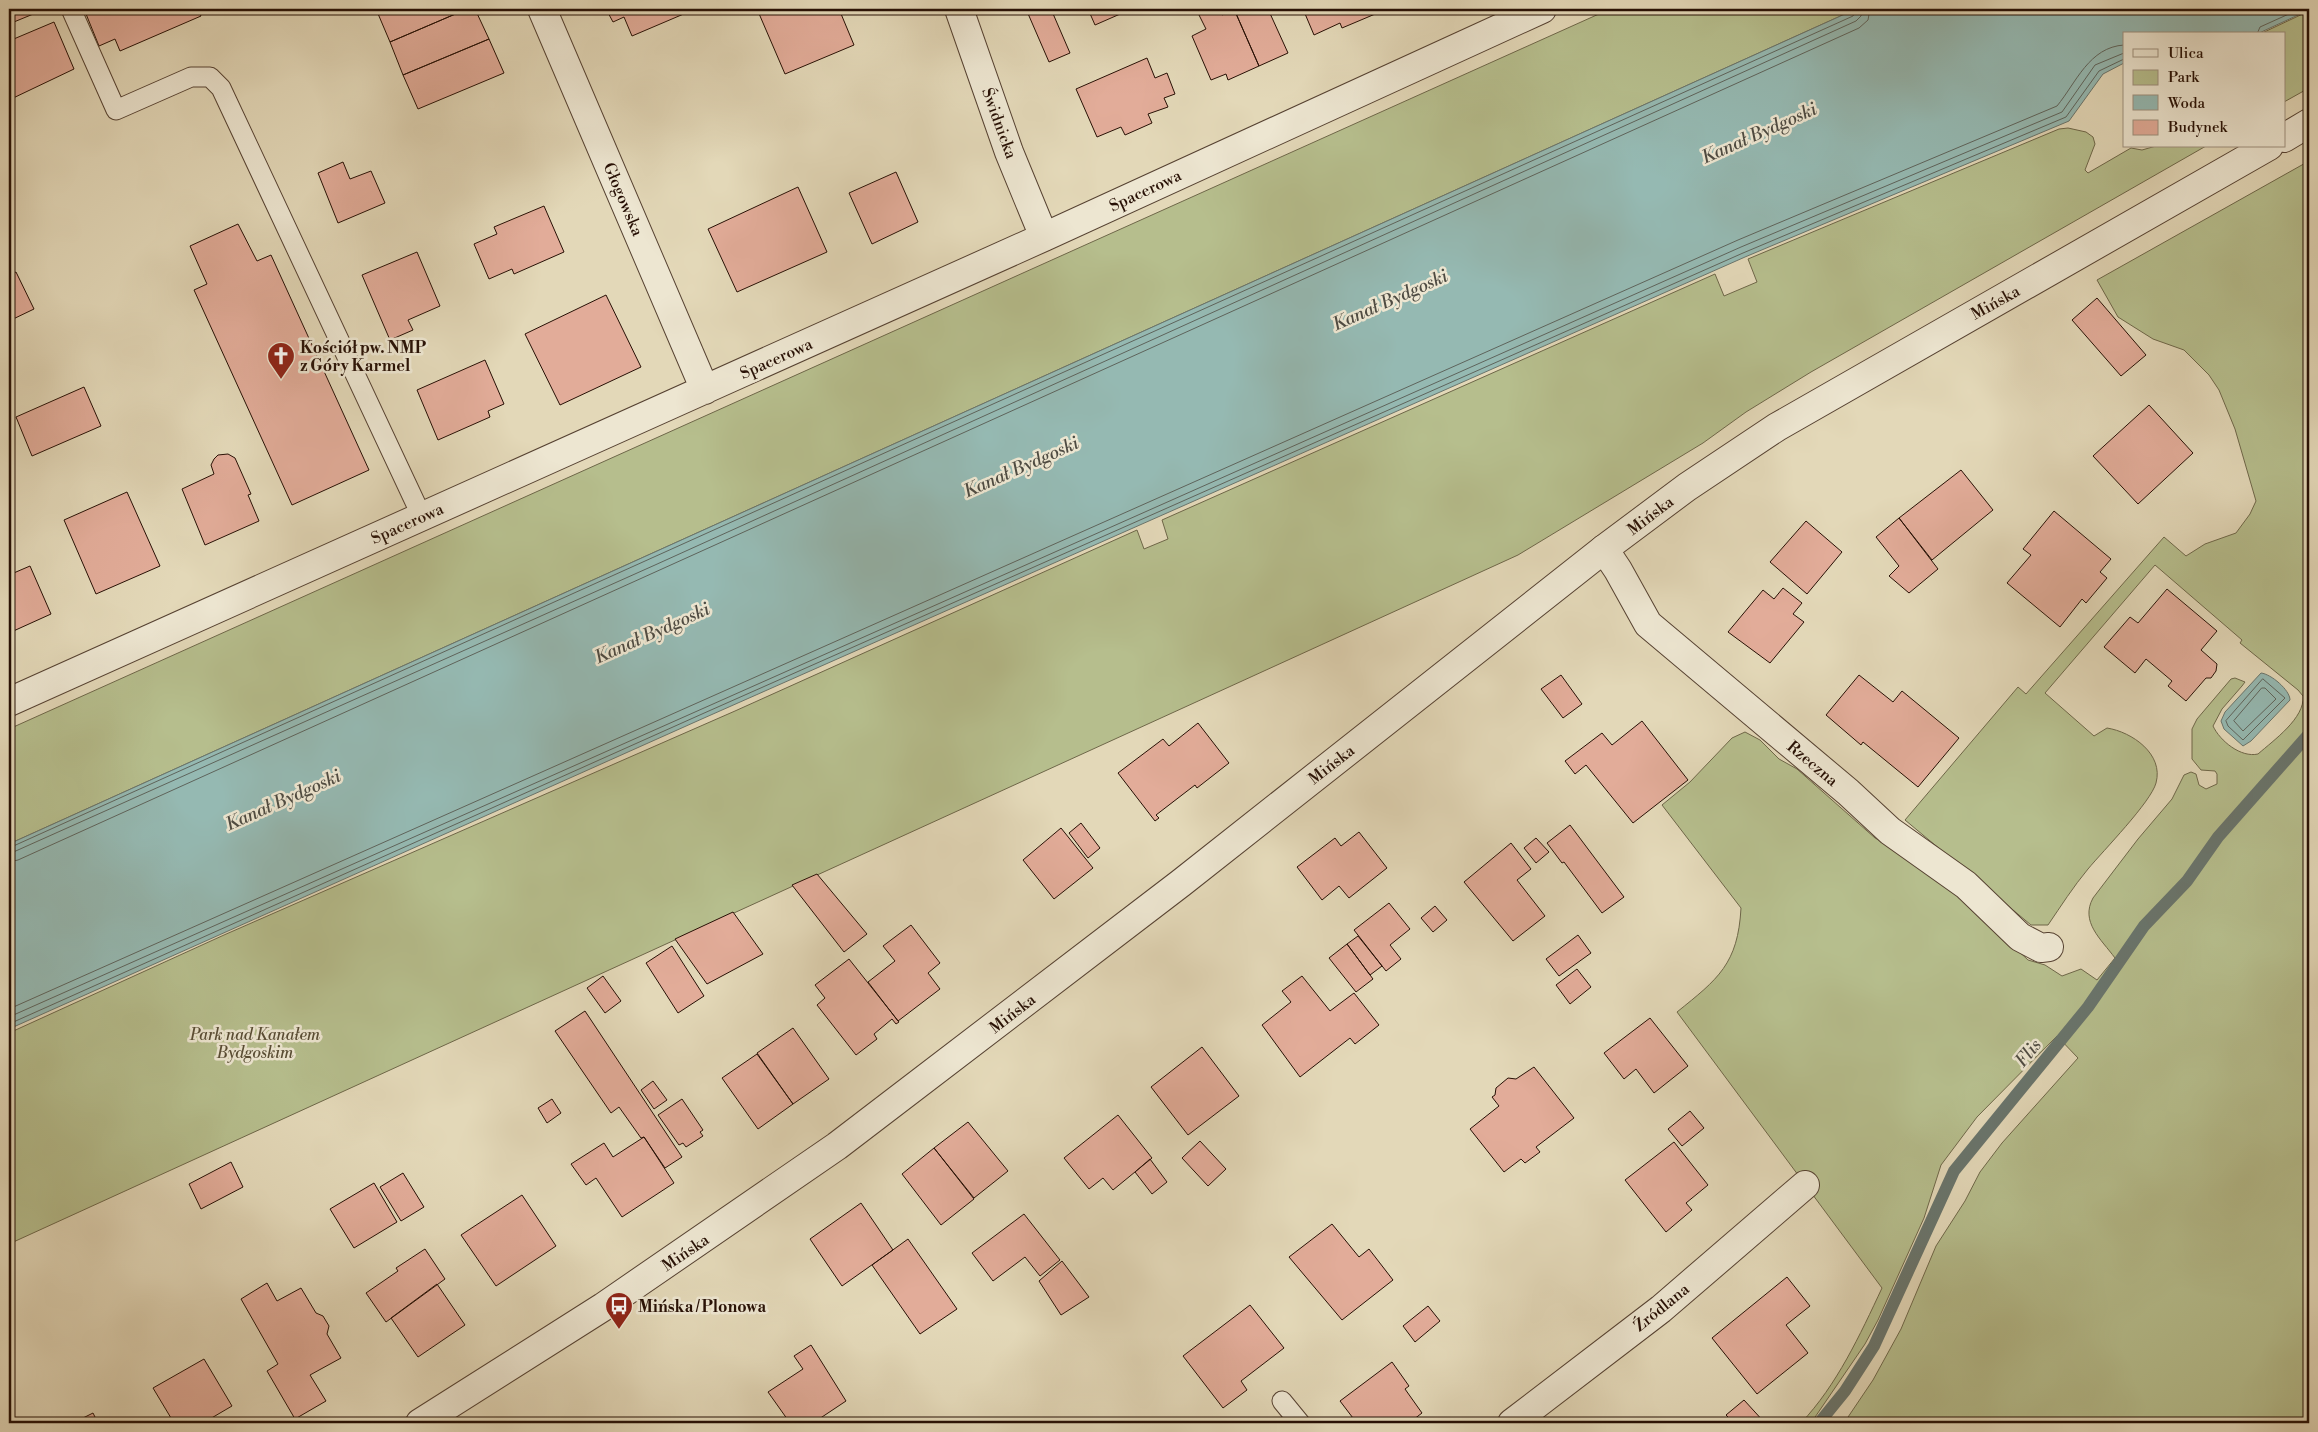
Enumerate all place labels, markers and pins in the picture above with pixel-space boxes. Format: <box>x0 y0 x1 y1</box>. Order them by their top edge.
place label: Kościół pw. NMP z Góry Karmel <box>300 338 427 376</box>
church icon: Kościół pw. NMP z Góry Karmel <box>266 341 296 380</box>
bus stop icon: Mińska / Plonowa <box>604 1291 634 1330</box>
place label: Mińska / Plonowa <box>638 1297 766 1317</box>

